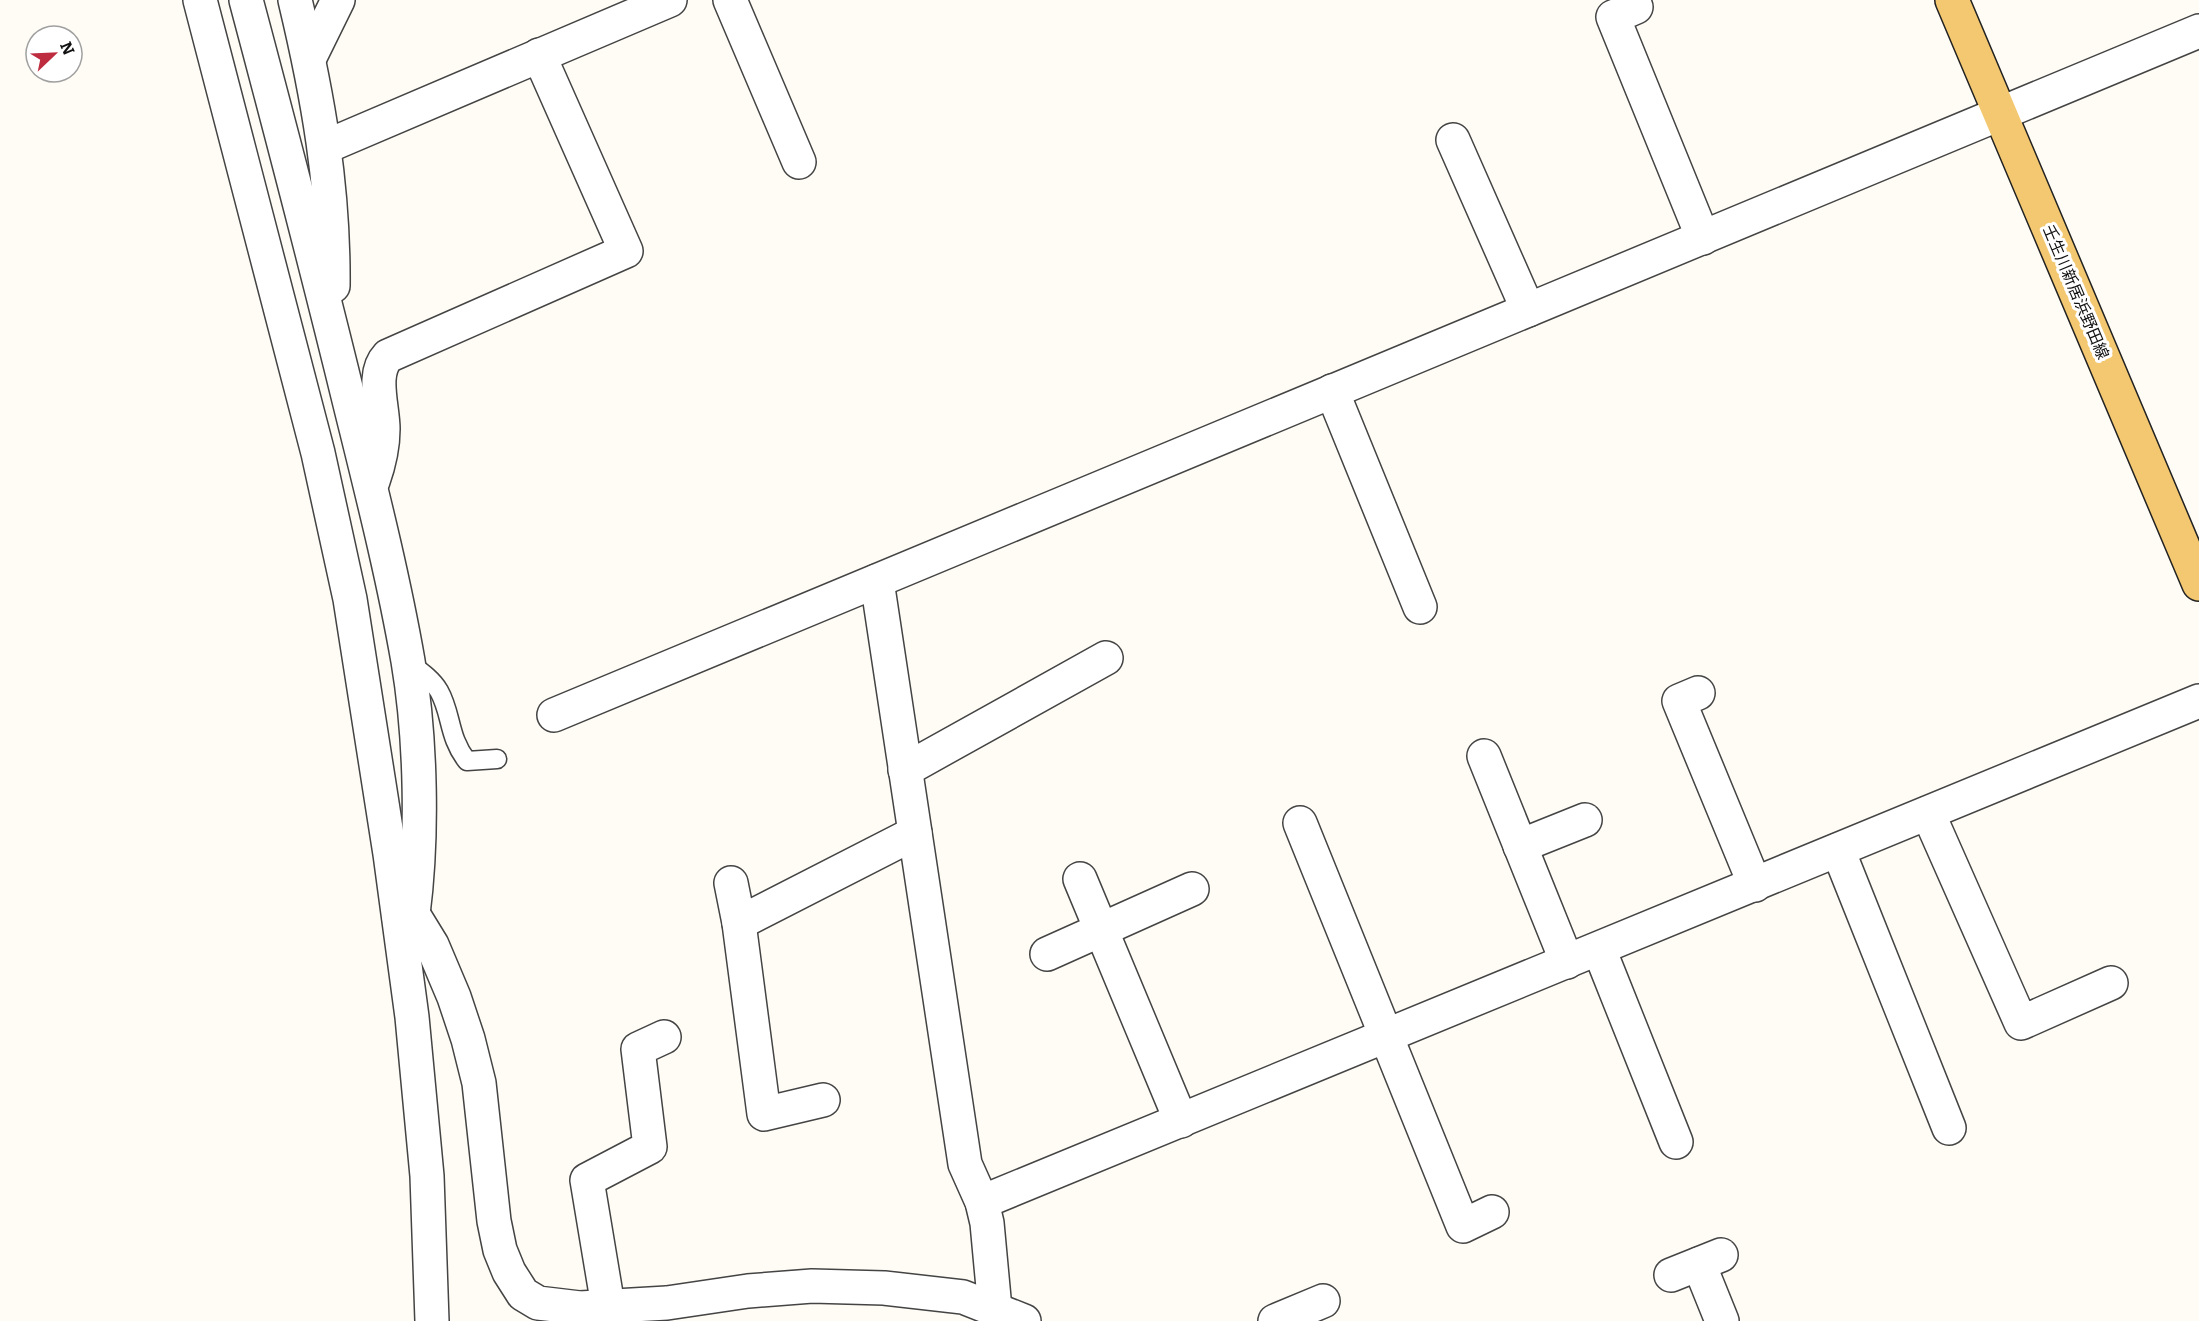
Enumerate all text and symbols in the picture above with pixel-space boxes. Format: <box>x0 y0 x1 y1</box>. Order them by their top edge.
north arrow <box>24 24 84 84</box>
text: N <box>56 39 79 58</box>
street label: 壬生川新居浜野田線 <box>2039 222 2113 362</box>

